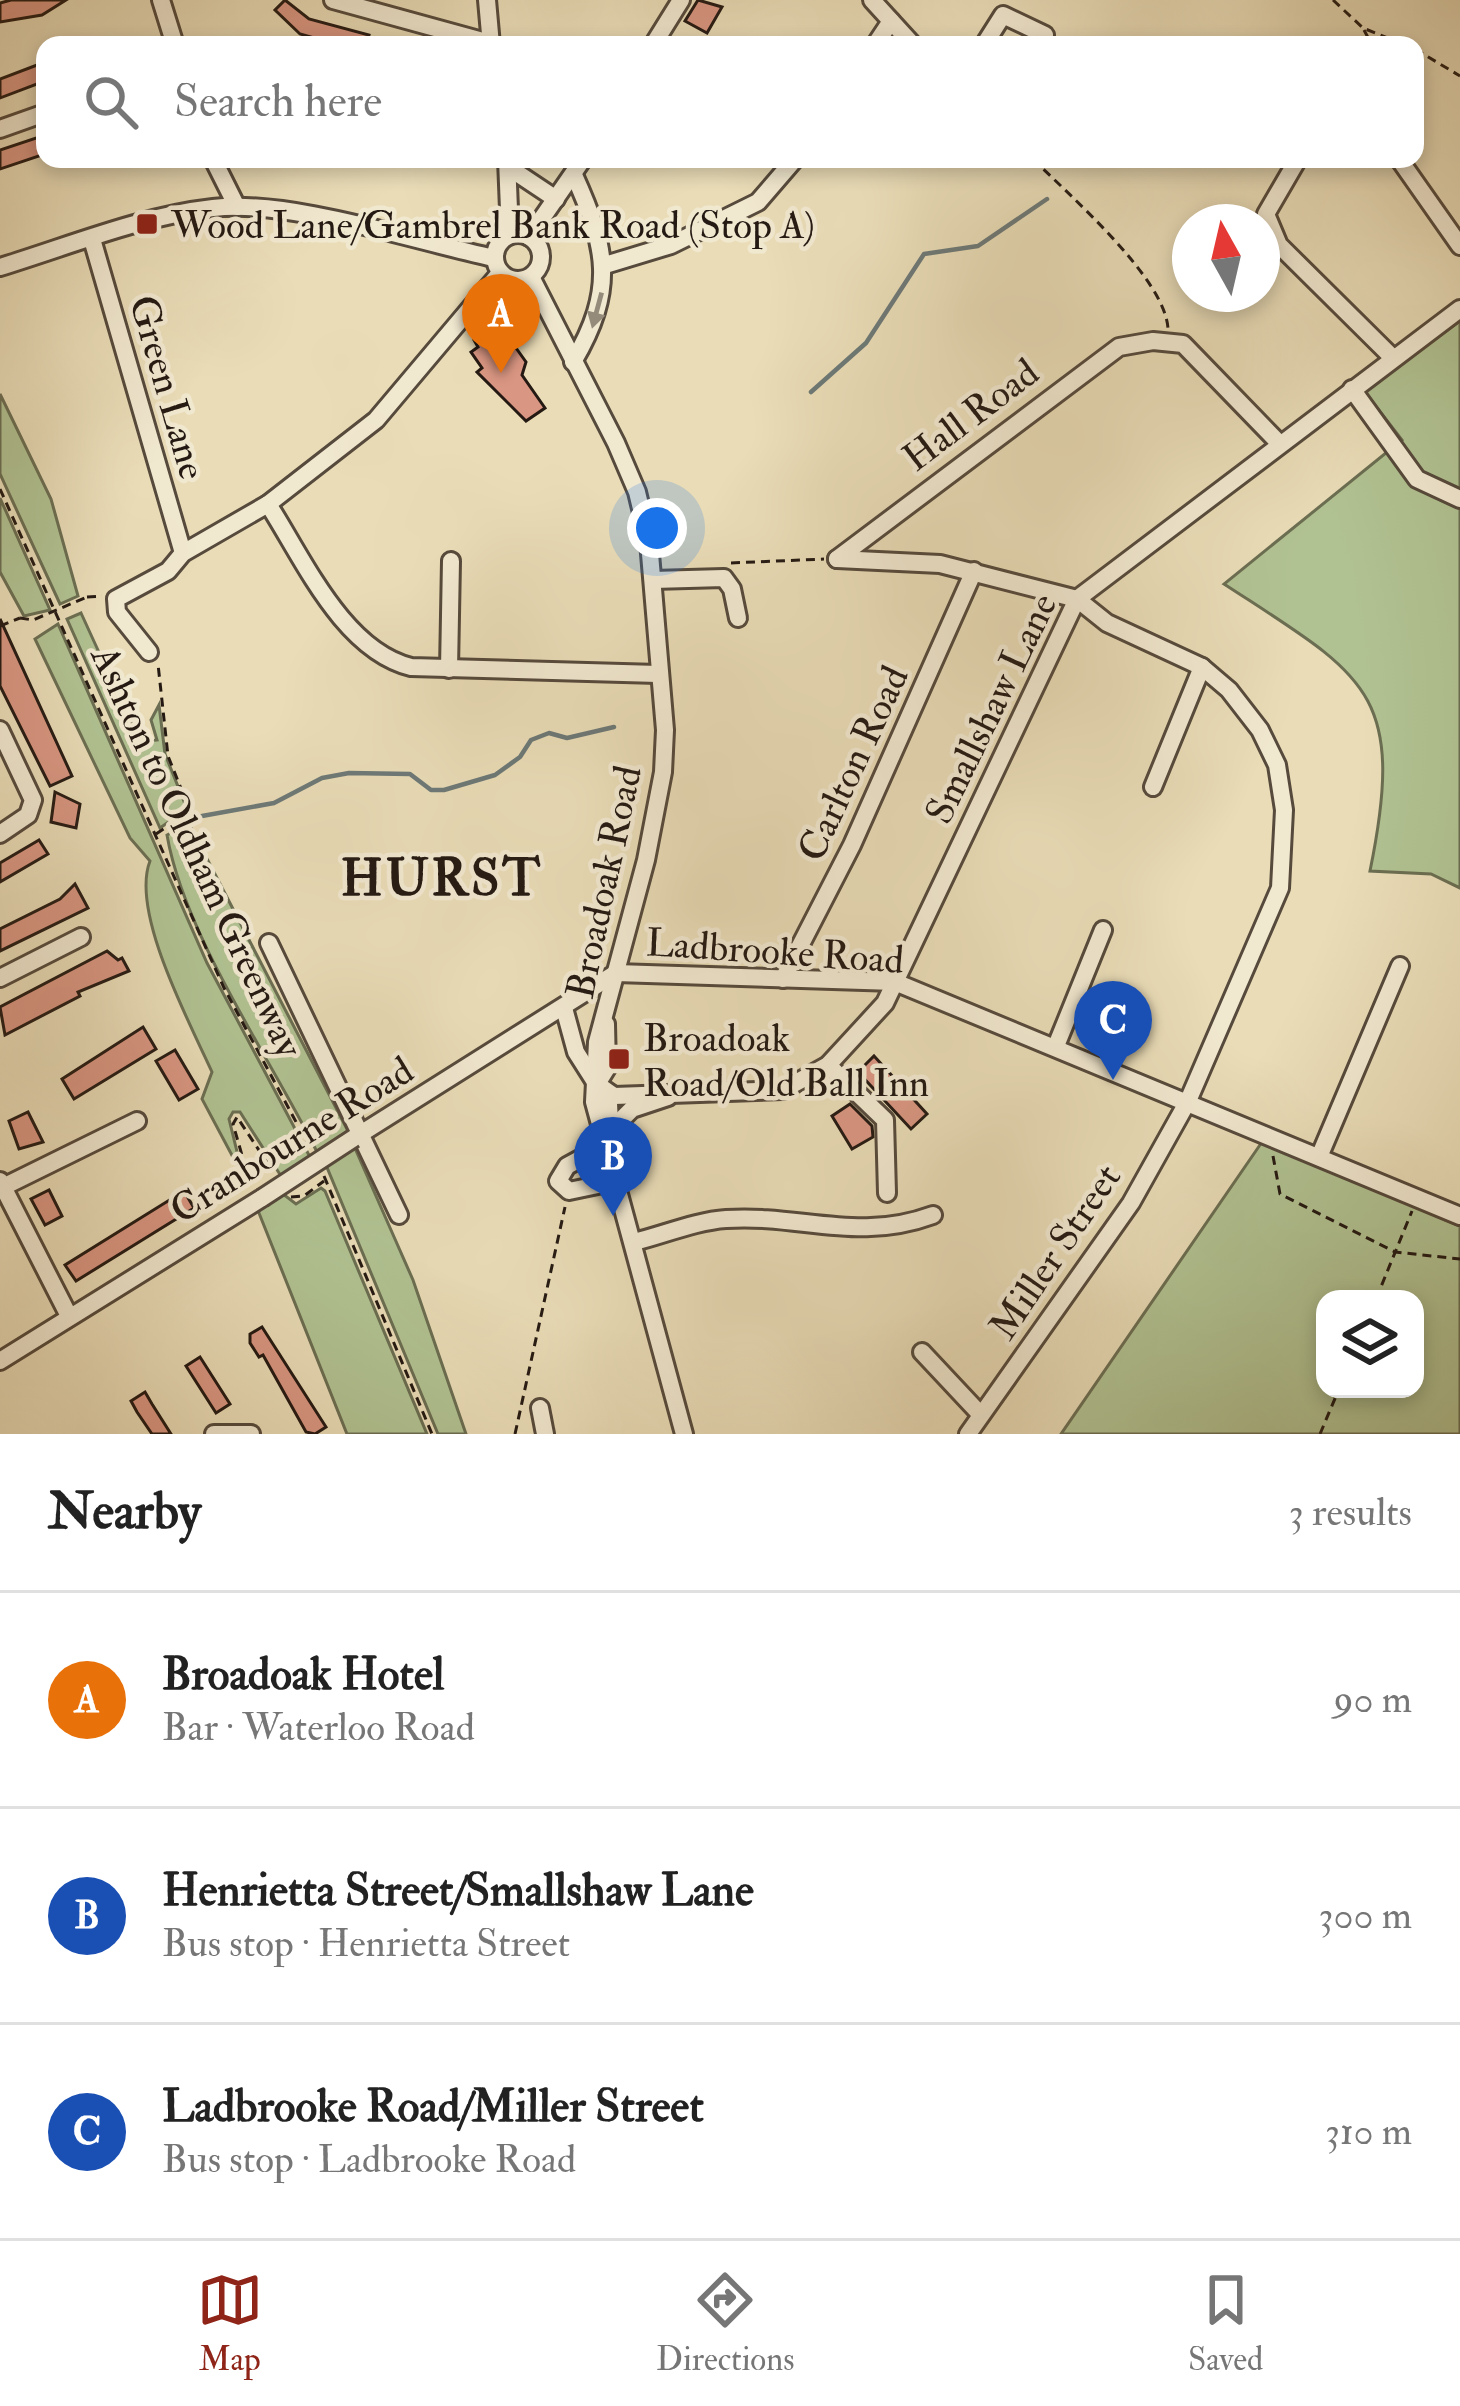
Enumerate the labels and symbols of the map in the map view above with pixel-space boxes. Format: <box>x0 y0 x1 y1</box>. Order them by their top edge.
place label: Wood Lane/Gambrel Bank Road (Stop A) <box>170 201 815 250</box>
north arrow <box>1172 204 1280 312</box>
marker: Wood Lane/Gambrel Bank Road (Stop A) <box>134 211 160 237</box>
pin: A <box>462 274 540 373</box>
street label: Green Lane <box>118 290 217 485</box>
one-way arrow <box>586 292 605 329</box>
street label: Hall Road <box>893 348 1049 482</box>
your location <box>627 498 687 558</box>
street label: Smallshaw Lane <box>914 585 1068 832</box>
street label: Ashton to Oldham Greenway <box>79 637 314 1066</box>
street label: Carlton Road <box>787 658 920 869</box>
street label: Broadoak Road <box>556 761 653 1003</box>
district label: HURST <box>341 847 543 911</box>
street label: Ladbrooke Road <box>644 918 905 985</box>
pin: C <box>1074 981 1152 1080</box>
place label: Broadoak Road/Old Ball Inn <box>643 1014 929 1108</box>
street label: Cranbourne Road <box>161 1046 422 1235</box>
marker: Broadoak Road/Old Ball Inn <box>606 1046 632 1072</box>
pin: B <box>574 1117 652 1216</box>
street label: Miller Street <box>979 1155 1132 1349</box>

